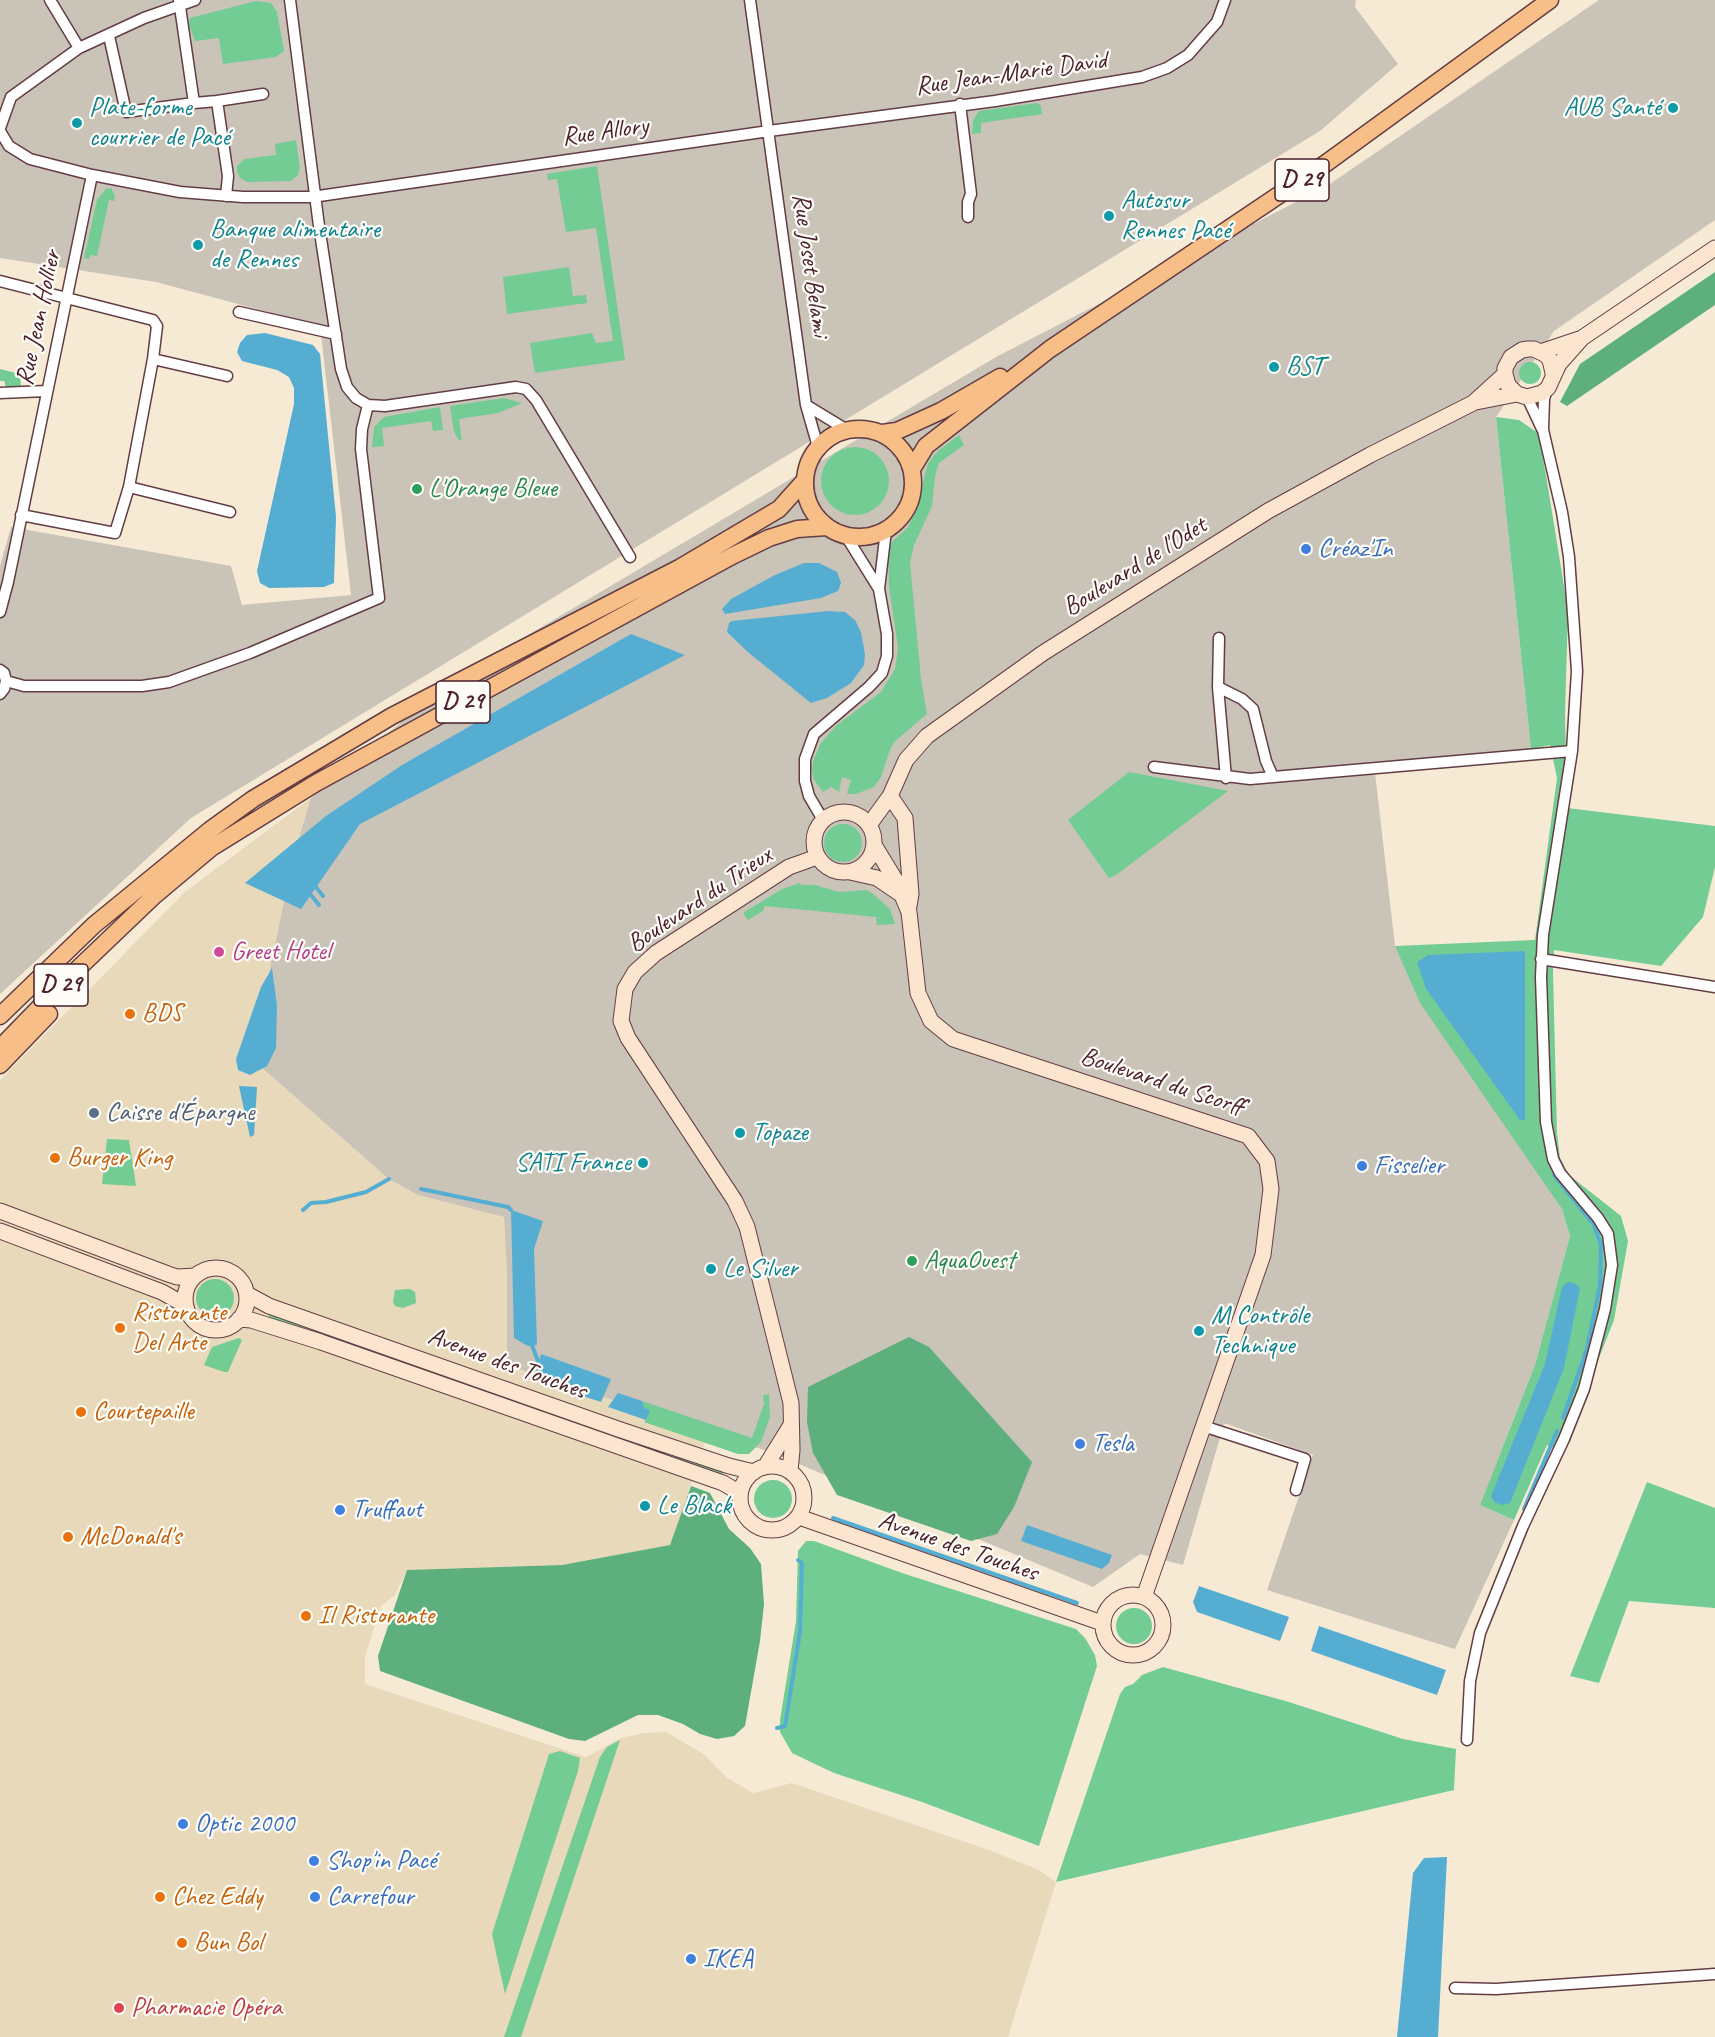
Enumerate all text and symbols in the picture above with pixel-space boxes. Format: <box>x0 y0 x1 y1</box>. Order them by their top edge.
street label: Rue Jean-Marie David <box>913 45 1109 103</box>
place label: Plate-forme courrier de Pacé <box>89 92 230 154</box>
place label: AUB Santé <box>1564 92 1661 124</box>
marker: AUB Santé <box>1666 101 1680 115</box>
street label: Rue Allory <box>560 111 650 153</box>
marker: Plate-forme courrier de Pacé <box>70 116 84 130</box>
road number: D 29 <box>1275 159 1329 201</box>
place label: Autosur Rennes Pacé <box>1121 185 1230 246</box>
street label: Rue Joset Belami <box>784 191 836 339</box>
marker: Autosur Rennes Pacé <box>1102 209 1116 223</box>
place label: Banque alimentaire de Rennes <box>210 214 380 276</box>
marker: Banque alimentaire de Rennes <box>191 238 205 252</box>
street label: Rue Jean Hollier <box>9 248 69 388</box>
place label: BST <box>1286 351 1323 383</box>
marker: BST <box>1267 360 1281 374</box>
place label: L'Orange Bleue <box>429 473 557 505</box>
marker: L'Orange Bleue <box>410 482 424 496</box>
street label: Boulevard de l'Odet <box>1057 510 1213 624</box>
place label: Créaz'In <box>1318 533 1393 565</box>
marker: Créaz'In <box>1299 542 1313 556</box>
road number: D 29 <box>436 681 490 723</box>
street label: Boulevard du Trieux <box>622 840 778 960</box>
place label: Greet Hotel <box>231 936 330 968</box>
marker: Greet Hotel <box>212 945 226 959</box>
road number: D 29 <box>34 964 88 1006</box>
place label: BDS <box>142 998 182 1030</box>
marker: BDS <box>123 1007 137 1021</box>
street label: Boulevard du Scorff <box>1076 1041 1248 1123</box>
place label: Caisse d'Épargne <box>106 1097 254 1129</box>
marker: Caisse d'Épargne <box>87 1106 101 1120</box>
place label: Topaze <box>752 1117 808 1149</box>
marker: Topaze <box>733 1126 747 1140</box>
place label: Burger King <box>67 1142 172 1174</box>
place label: SATI France <box>515 1147 631 1179</box>
place label: Fisselier <box>1374 1150 1444 1182</box>
marker: Burger King <box>48 1151 62 1165</box>
marker: SATI France <box>636 1156 650 1170</box>
marker: Fisselier <box>1355 1159 1369 1173</box>
place label: AquaOuest <box>924 1245 1015 1277</box>
place label: Le Silver <box>723 1253 798 1285</box>
marker: AquaOuest <box>905 1254 919 1268</box>
marker: Le Silver <box>704 1262 718 1276</box>
place label: Ristorante Del Arte <box>132 1297 226 1358</box>
place label: M Contrôle Technique <box>1211 1300 1309 1362</box>
marker: Ristorante Del Arte <box>113 1321 127 1335</box>
street label: Avenue des Touches <box>423 1321 591 1407</box>
marker: M Contrôle Technique <box>1192 1324 1206 1338</box>
place label: Courtepaille <box>93 1396 194 1428</box>
marker: Courtepaille <box>74 1405 88 1419</box>
place label: Tesla <box>1092 1428 1134 1460</box>
marker: Tesla <box>1073 1437 1087 1451</box>
place label: Le Black <box>657 1490 731 1522</box>
place label: Truffaut <box>352 1494 422 1526</box>
marker: Le Black <box>638 1499 652 1513</box>
marker: Truffaut <box>333 1503 347 1517</box>
street label: Avenue des Touches <box>874 1505 1042 1589</box>
place label: McDonald's <box>80 1521 181 1553</box>
marker: McDonald's <box>61 1530 75 1544</box>
place label: Il Ristorante <box>318 1600 434 1632</box>
marker: Il Ristorante <box>299 1609 313 1623</box>
place label: Optic 2000 <box>195 1808 294 1840</box>
marker: Optic 2000 <box>176 1817 190 1831</box>
place label: Shop'in Pacé <box>326 1845 436 1877</box>
marker: Shop'in Pacé <box>307 1854 321 1868</box>
place label: Chez Eddy <box>172 1881 262 1913</box>
place label: Carrefour <box>327 1881 414 1913</box>
marker: Chez Eddy <box>153 1890 167 1904</box>
marker: Carrefour <box>308 1890 322 1904</box>
place label: Bun Bol <box>194 1927 262 1959</box>
marker: Bun Bol <box>175 1936 189 1950</box>
place label: IKEA <box>703 1943 753 1975</box>
marker: IKEA <box>684 1952 698 1966</box>
place label: Pharmacie Opéra <box>131 1992 282 2024</box>
marker: Pharmacie Opéra <box>112 2001 126 2015</box>

